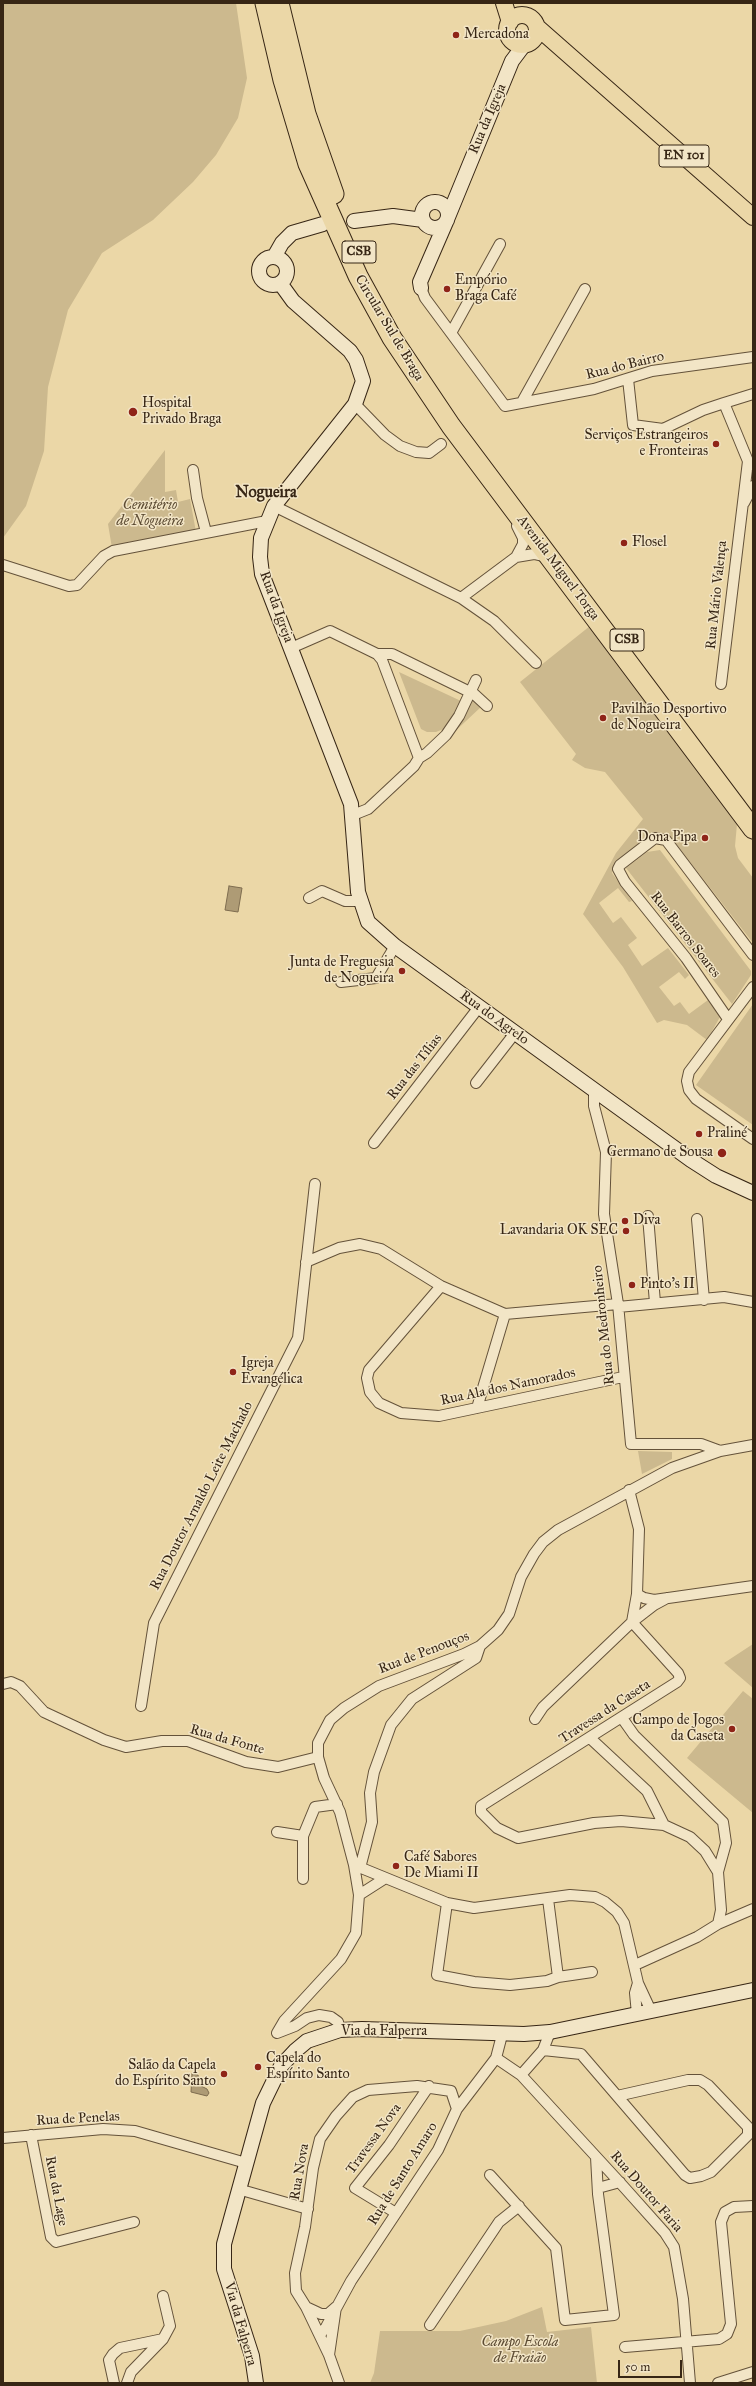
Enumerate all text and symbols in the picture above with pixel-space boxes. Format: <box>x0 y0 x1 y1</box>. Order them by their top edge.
place label: Mercadona <box>464 27 529 43</box>
marker: Mercadona <box>451 30 461 40</box>
street label: Rua da Igreja <box>466 81 510 157</box>
road number: EN 101 <box>659 145 709 167</box>
road number: CSB <box>342 241 376 263</box>
street label: Circular Sul de Braga <box>351 272 427 384</box>
place label: Empório Braga Café <box>455 273 517 306</box>
marker: Empório Braga Café <box>442 284 452 294</box>
street label: Rua do Bairro <box>584 348 666 384</box>
place label: Hospital Privado Braga <box>142 396 221 428</box>
marker: Hospital Privado Braga <box>127 406 139 418</box>
place label: Serviços Estrangeiros e Fronteiras <box>584 428 708 460</box>
marker: Serviços Estrangeiros e Fronteiras <box>711 439 721 449</box>
district label: Nogueira <box>235 483 297 503</box>
park label: Cemitério de Nogueira <box>117 498 183 530</box>
street label: Avenida Miguel Torga <box>513 512 603 624</box>
place label: Flosel <box>632 535 667 551</box>
marker: Flosel <box>619 538 629 548</box>
street label: Rua Mário Valença <box>703 540 731 650</box>
street label: Rua da Igreja <box>255 569 297 645</box>
road number: CSB <box>610 629 644 651</box>
place label: Pavilhão Desportivo de Nogueira <box>611 702 727 734</box>
marker: Pavilhão Desportivo de Nogueira <box>598 713 608 723</box>
place label: Dona Pipa <box>638 830 697 846</box>
marker: Dona Pipa <box>700 833 710 843</box>
street label: Rua Barros Soares <box>646 889 724 981</box>
place label: Junta de Freguesia de Nogueira <box>289 955 394 988</box>
marker: Junta de Freguesia de Nogueira <box>397 966 407 976</box>
street label: Rua do Agrelo <box>456 987 532 1049</box>
street label: Rua das Tílias <box>384 1031 446 1103</box>
place label: Praliné <box>707 1126 747 1142</box>
marker: Praliné <box>694 1129 704 1139</box>
place label: Germano de Sousa <box>607 1145 713 1161</box>
marker: Germano de Sousa <box>716 1147 728 1159</box>
place label: Diva <box>633 1213 660 1229</box>
marker: Diva <box>620 1216 630 1226</box>
place label: Lavandaria OK SEC <box>500 1223 618 1239</box>
marker: Lavandaria OK SEC <box>621 1226 631 1236</box>
street label: Rua do Medronheiro <box>589 1264 619 1386</box>
place label: Pinto's II <box>640 1277 695 1293</box>
marker: Pinto's II <box>627 1280 637 1290</box>
place label: Igreja Evangélica <box>241 1356 303 1388</box>
street label: Rua Ala dos Namorados <box>439 1365 577 1409</box>
marker: Igreja Evangélica <box>228 1367 238 1377</box>
street label: Rua Doutor Arnaldo Leite Machado <box>147 1399 257 1593</box>
street label: Rua de Penouços <box>376 1628 472 1678</box>
street label: Travessa da Caseta <box>556 1676 654 1748</box>
place label: Campo de Jogos da Caseta <box>632 1713 724 1746</box>
street label: Rua da Fonte <box>188 1721 266 1759</box>
marker: Campo de Jogos da Caseta <box>727 1724 737 1734</box>
place label: Café Sabores De Miami II <box>404 1850 479 1882</box>
marker: Café Sabores De Miami II <box>391 1861 401 1871</box>
street label: Via da Falperra <box>341 2024 427 2040</box>
place label: Capela do Espírito Santo <box>266 2051 350 2084</box>
place label: Salão da Capela do Espírito Santo <box>115 2058 216 2090</box>
marker: Capela do Espírito Santo <box>253 2062 263 2072</box>
marker: Salão da Capela do Espírito Santo <box>219 2069 229 2079</box>
street label: Travessa Nova <box>343 2100 405 2178</box>
street label: Rua de Penelas <box>36 2108 120 2130</box>
street label: Rua de Santo Amaro <box>365 2119 441 2229</box>
street label: Rua Nova <box>287 2142 313 2202</box>
street label: Rua Doutor Faria <box>606 2148 686 2236</box>
street label: Rua da Lage <box>41 2155 71 2227</box>
street label: Via da Falperra <box>220 2280 260 2368</box>
park label: Campo Escola de Fraião <box>482 2335 558 2368</box>
scale bar <box>620 2352 684 2378</box>
text: 50 m <box>625 2360 650 2374</box>

